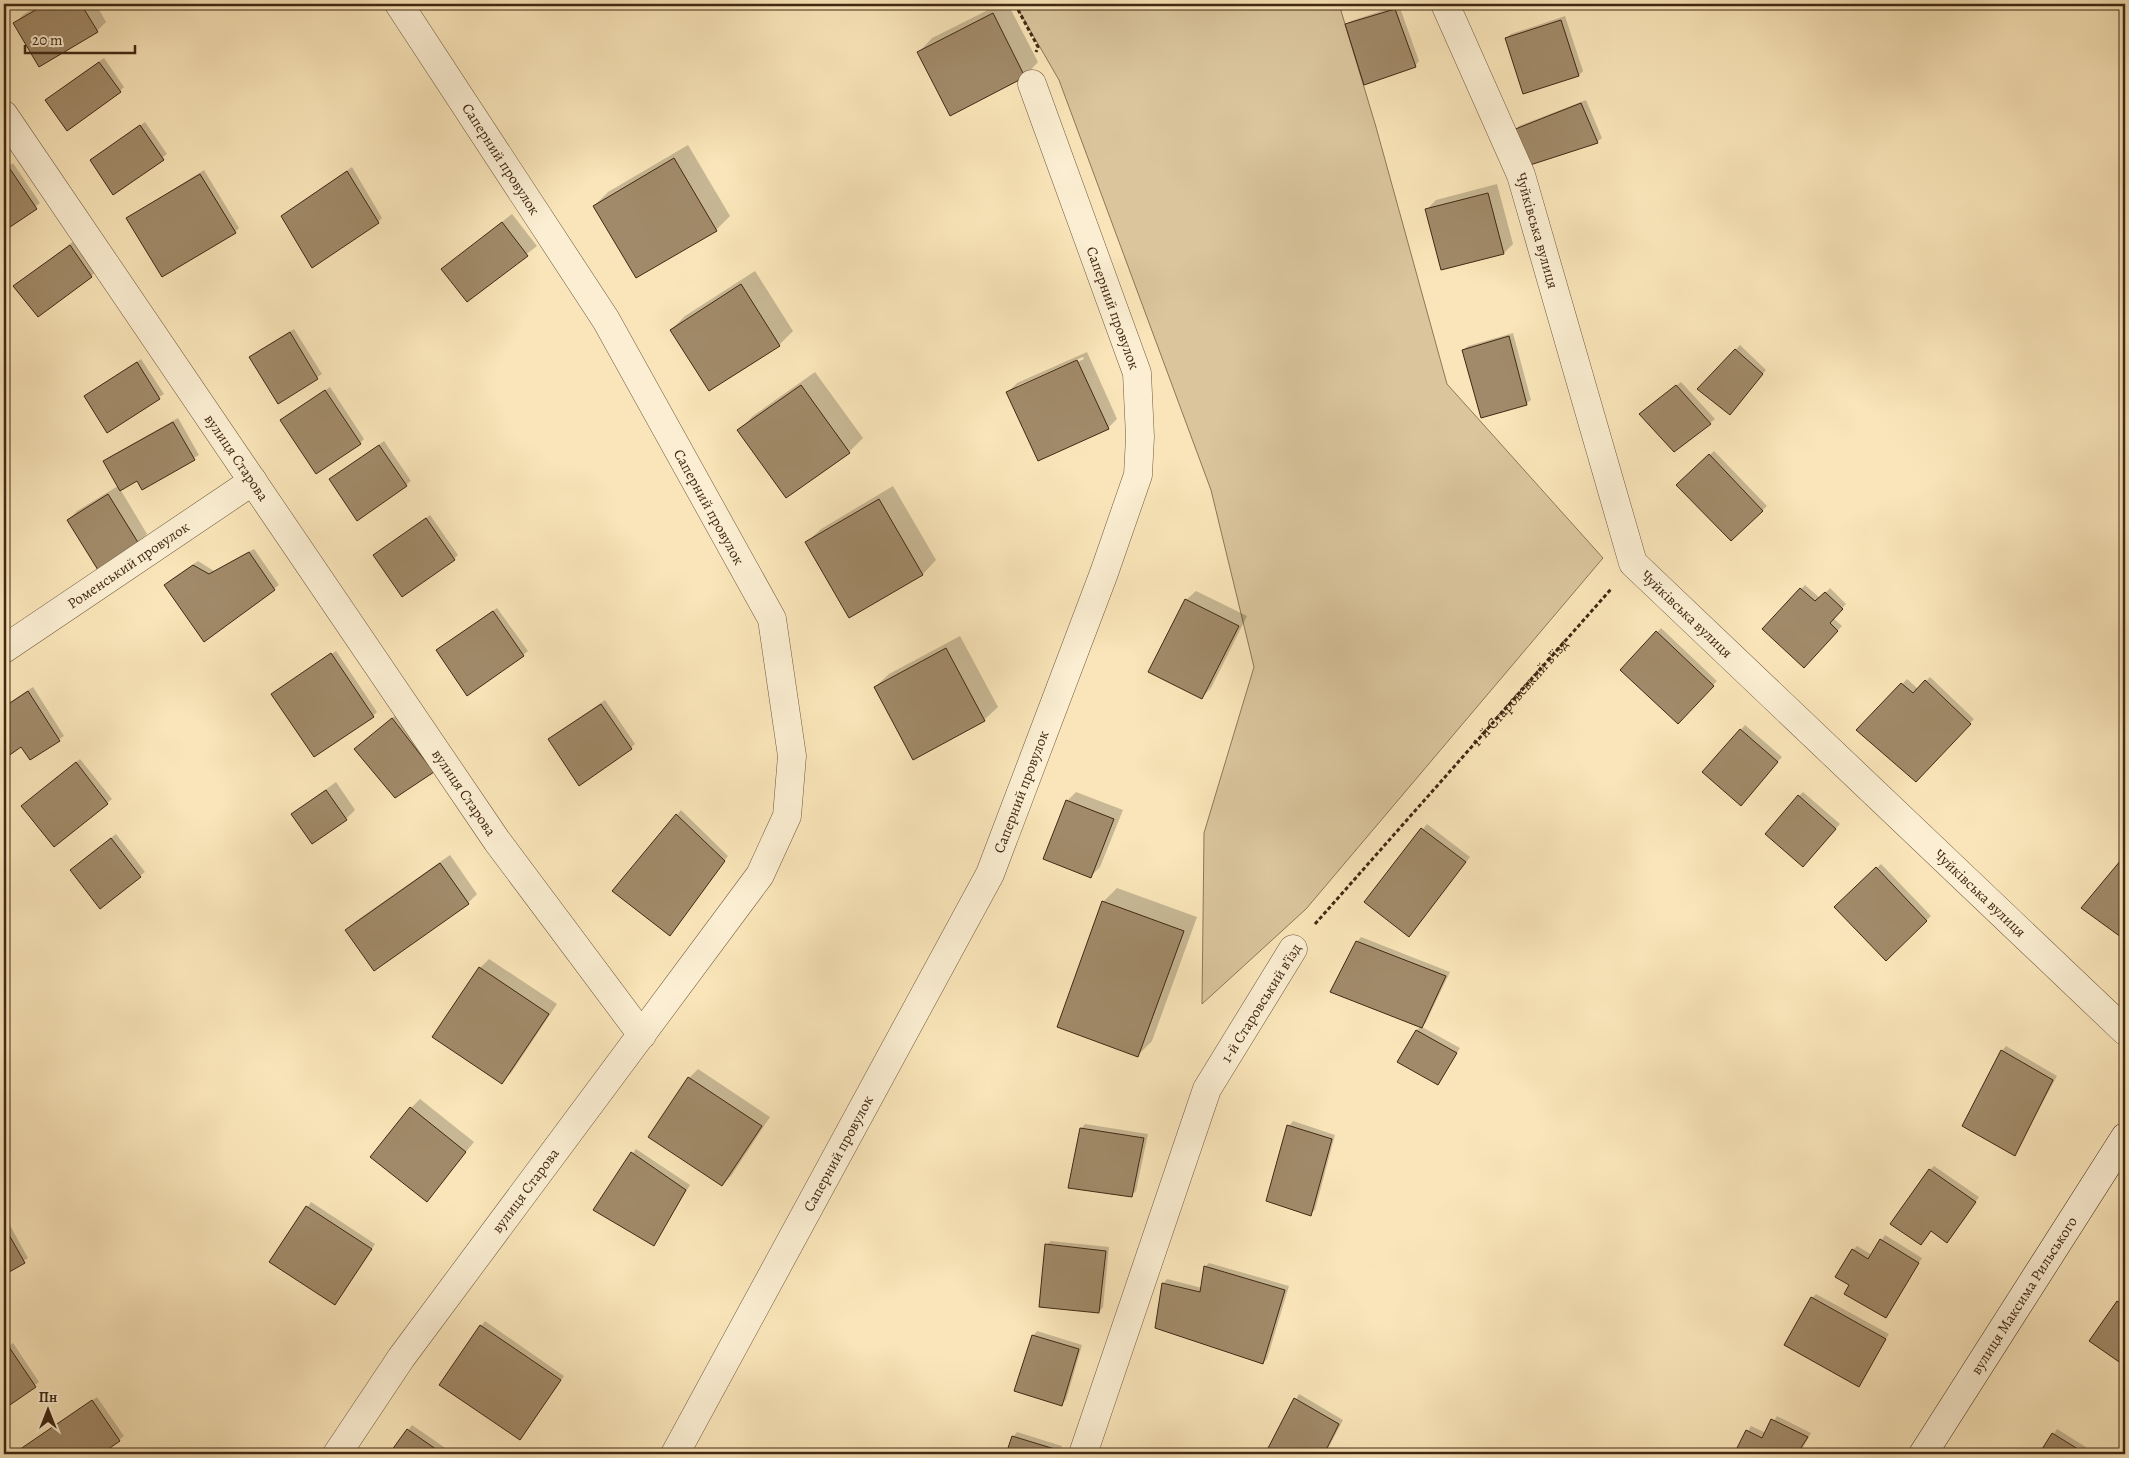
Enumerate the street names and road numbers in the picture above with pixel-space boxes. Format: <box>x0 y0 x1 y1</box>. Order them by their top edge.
street label: Саперний провулок <box>457 99 545 219</box>
street label: Чуйківська вулиця <box>1511 170 1563 291</box>
street label: Саперний провулок <box>1081 244 1145 373</box>
street label: вулиця Старова <box>200 410 273 505</box>
street label: Саперний провулок <box>669 445 749 569</box>
street label: Роменський провулок <box>63 517 193 613</box>
street label: Чуйківська вулиця <box>1636 566 1737 662</box>
street label: 1-й Старовський в’їзд <box>1467 634 1573 750</box>
street label: Саперний провулок <box>989 727 1054 856</box>
street label: вулиця Старова <box>427 745 501 840</box>
street label: Чуйківська вулиця <box>1930 845 2030 942</box>
street label: 1-й Старовський в’їзд <box>1216 940 1306 1066</box>
street label: Саперний провулок <box>798 1092 878 1215</box>
street label: вулиця Старова <box>487 1144 564 1237</box>
street label: вулиця Максима Рильського <box>1966 1212 2082 1378</box>

